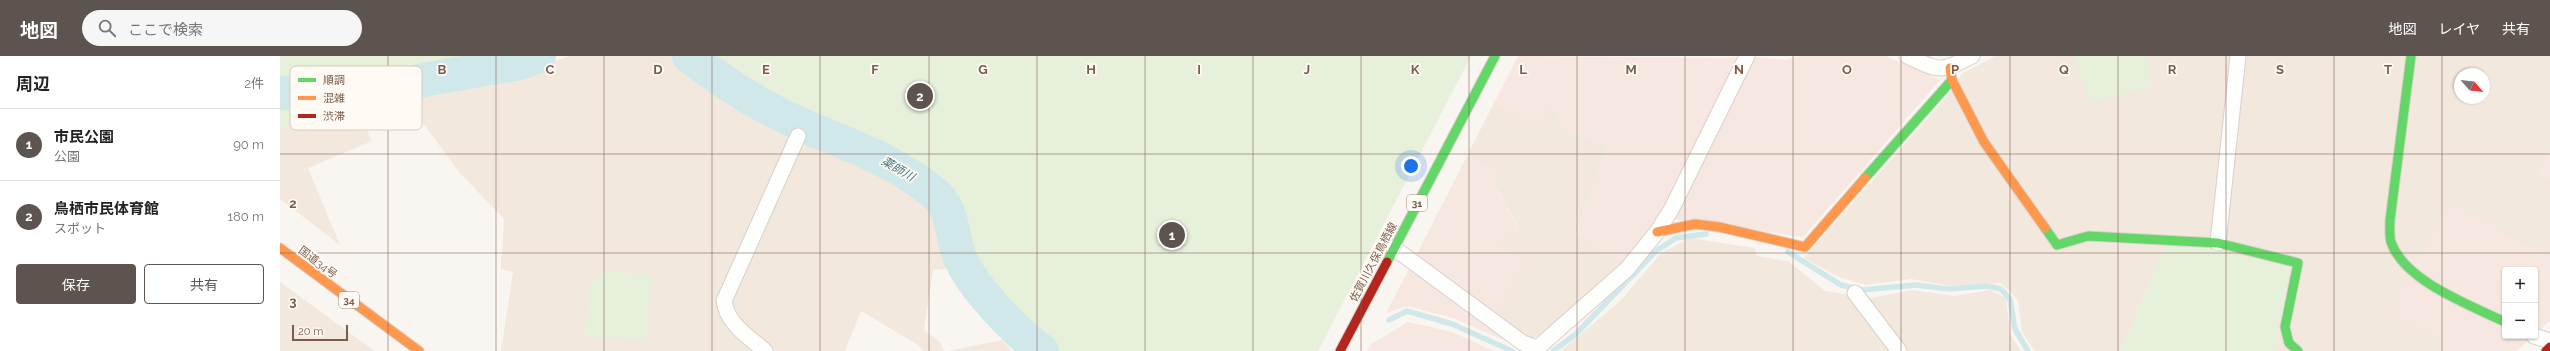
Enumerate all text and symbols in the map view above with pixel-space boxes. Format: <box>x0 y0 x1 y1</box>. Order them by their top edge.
search box <box>82 10 362 46</box>
icon: search <box>96 17 118 39</box>
text: 地図 <box>20 19 58 41</box>
text: ここで検索 <box>128 21 203 39</box>
text: 地図 <box>2388 21 2416 37</box>
text: レイヤ <box>2438 21 2480 37</box>
text: 共有 <box>2502 21 2530 37</box>
text: B <box>438 62 447 77</box>
text: C <box>546 62 555 77</box>
text: D <box>653 62 663 77</box>
text: E <box>762 62 770 77</box>
text: F <box>871 62 879 77</box>
text: G <box>978 62 988 77</box>
text: H <box>1086 62 1096 77</box>
text: I <box>1197 62 1201 77</box>
text: J <box>1304 62 1310 77</box>
text: K <box>1411 62 1420 77</box>
text: L <box>1519 62 1527 77</box>
text: M <box>1625 62 1637 77</box>
text: N <box>1734 62 1744 77</box>
text: O <box>1842 62 1852 77</box>
text: P <box>1951 62 1959 77</box>
text: Q <box>2059 62 2069 77</box>
text: R <box>2168 62 2177 77</box>
text: S <box>2276 62 2284 77</box>
text: T <box>2384 62 2392 77</box>
legend <box>290 66 422 130</box>
north arrow <box>2454 68 2490 104</box>
text: 周辺 <box>16 74 50 94</box>
text: 順調 <box>323 74 345 87</box>
text: 2件 <box>244 76 264 91</box>
pin: 2 <box>907 81 933 111</box>
text: 混雑 <box>323 92 345 105</box>
text: 渋滞 <box>323 110 345 123</box>
text: 市民公園 <box>54 128 114 146</box>
text: 1 <box>26 137 32 152</box>
text: 90 m <box>233 137 264 152</box>
text: 公園 <box>54 149 80 164</box>
water label: 薬師川 <box>879 154 919 185</box>
your location <box>1401 156 1421 176</box>
road number: 31 <box>1407 195 1427 211</box>
text: 2 <box>289 196 297 211</box>
text: 鳥栖市民体育館 <box>54 200 159 218</box>
text: 2 <box>25 209 33 224</box>
text: 180 m <box>228 209 264 224</box>
pin: 1 <box>1159 220 1185 250</box>
street label: 佐賀川久保鳥栖線 <box>1347 220 1400 304</box>
text: スポット <box>54 221 106 236</box>
street label: 国道34号 <box>296 244 340 281</box>
button: 保存 <box>16 264 136 304</box>
button: 共有 <box>144 264 264 304</box>
map controls <box>2502 267 2538 339</box>
button: + <box>2502 267 2538 303</box>
road number: 34 <box>339 292 359 308</box>
text: 3 <box>289 294 297 309</box>
button: − <box>2502 303 2538 339</box>
scale bar <box>292 323 348 342</box>
text: 20 m <box>298 325 323 338</box>

